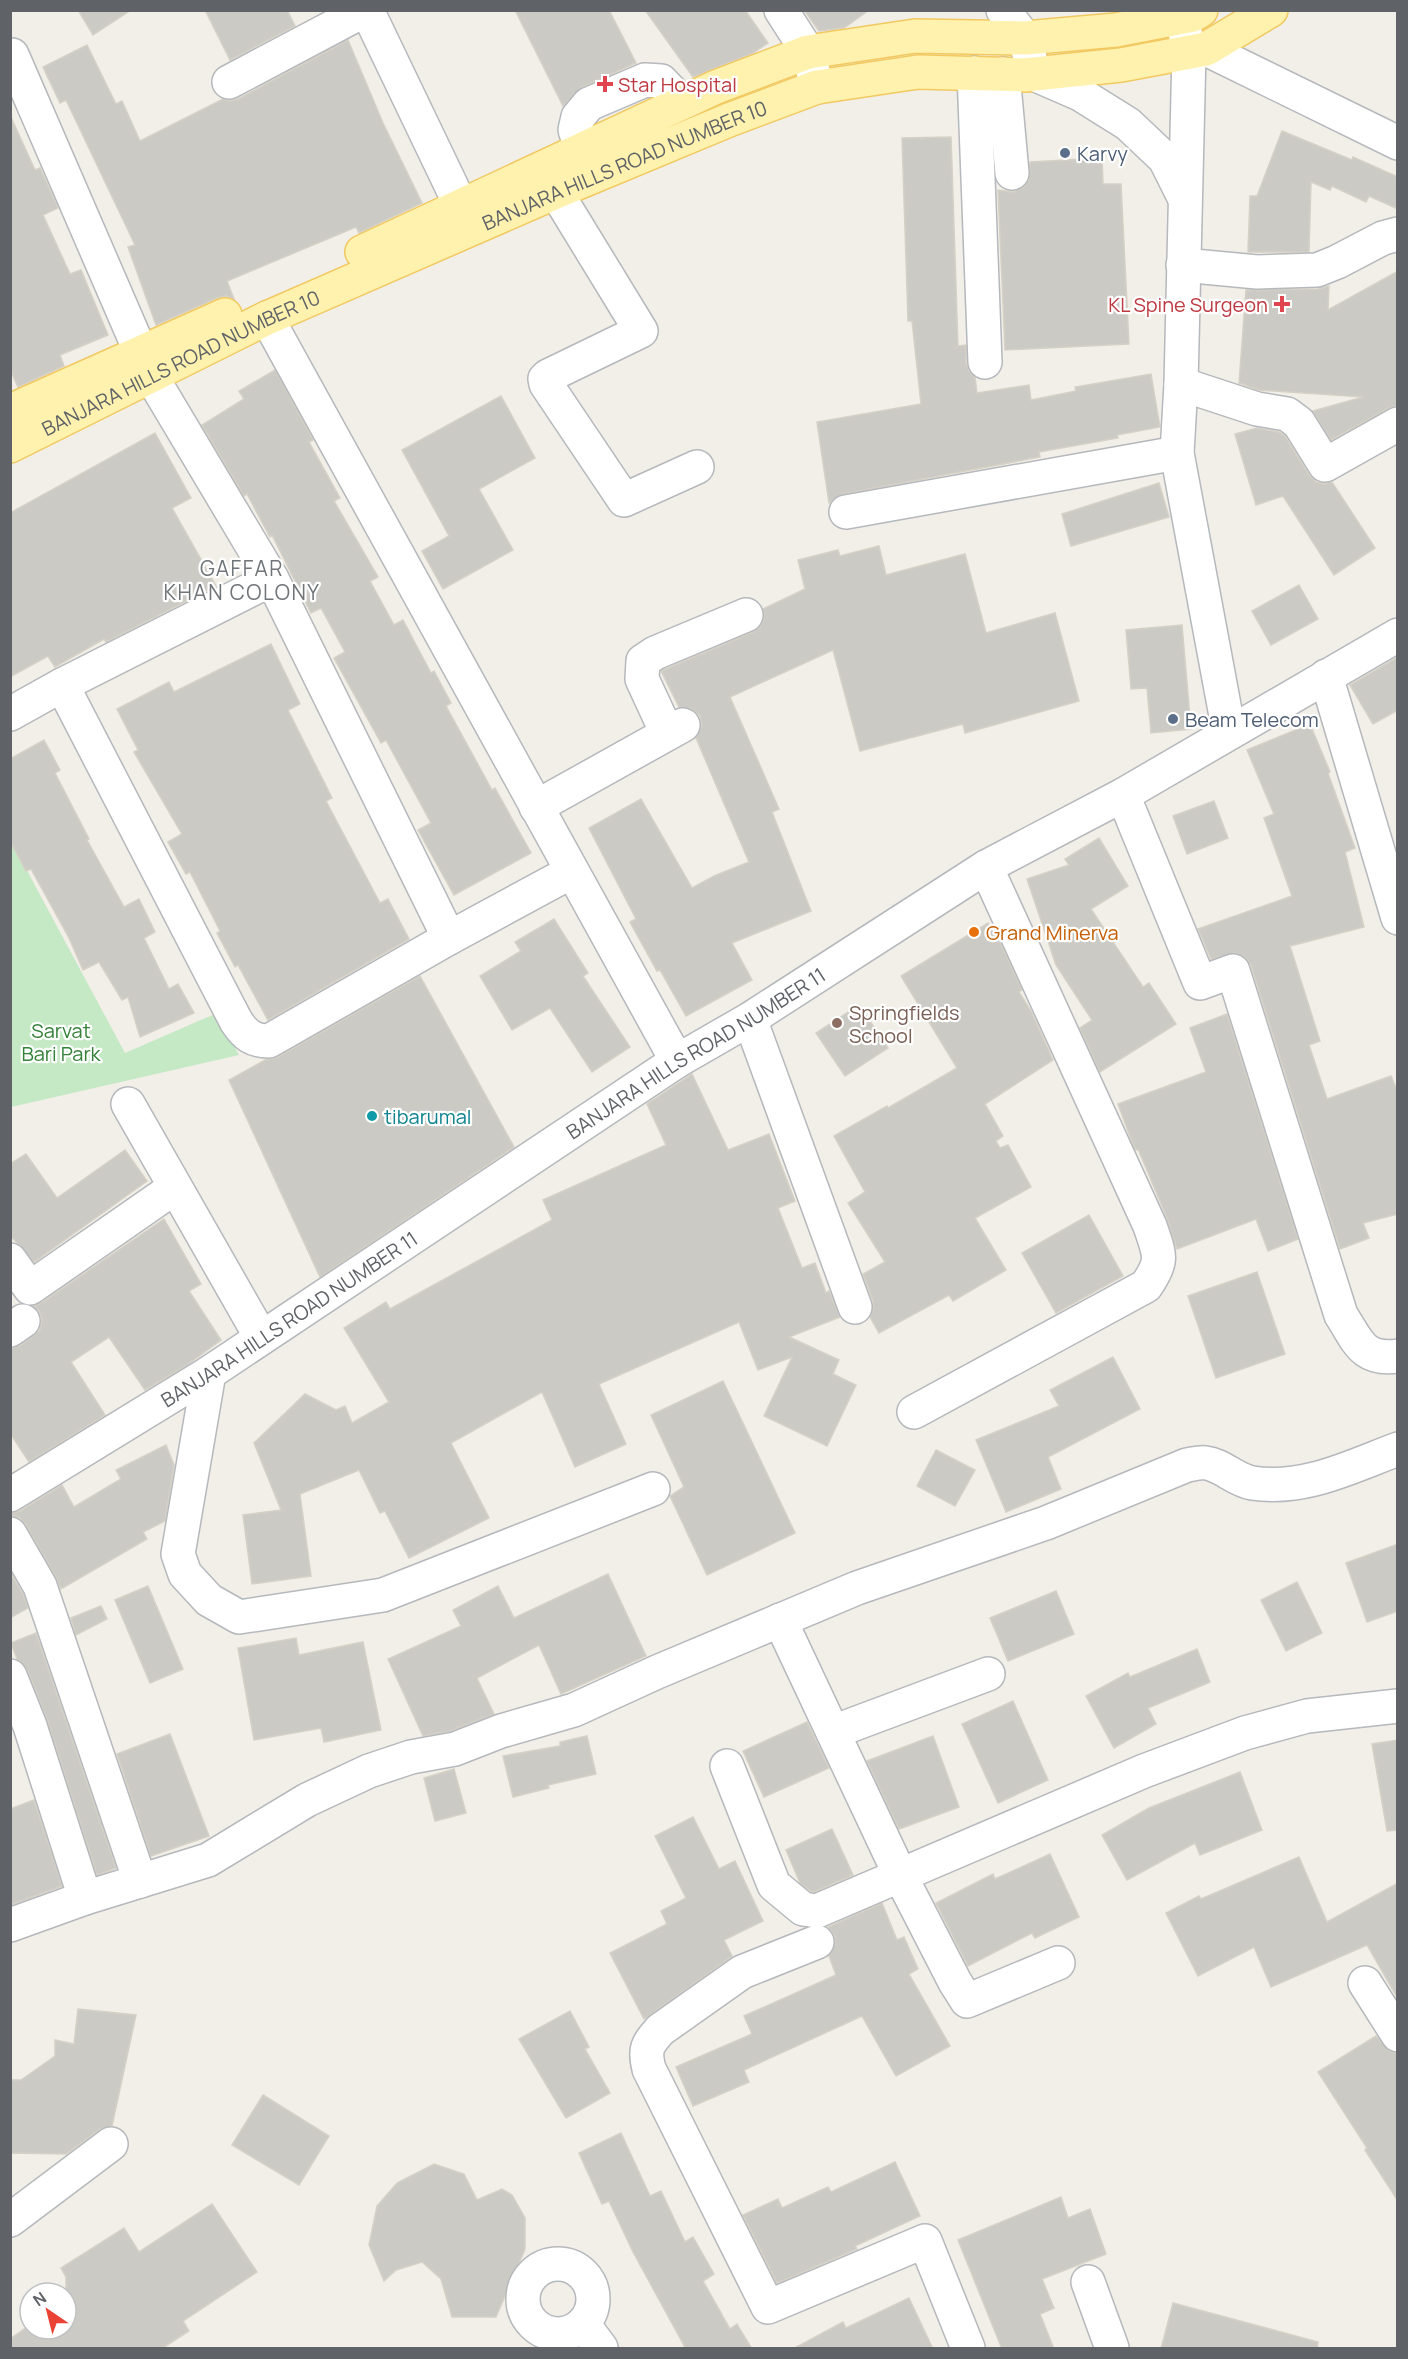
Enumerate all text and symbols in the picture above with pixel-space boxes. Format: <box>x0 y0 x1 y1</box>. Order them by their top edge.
place label: Star Hospital <box>618 71 737 98</box>
marker: Star Hospital <box>596 75 614 93</box>
street label: BANJARA HILLS ROAD NUMBER 10 <box>478 94 771 236</box>
place label: Karvy <box>1077 140 1128 167</box>
marker: Karvy <box>1058 146 1072 160</box>
street label: BANJARA HILLS ROAD NUMBER 10 <box>37 283 324 442</box>
place label: KL Spine Surgeon <box>1108 291 1268 318</box>
marker: KL Spine Surgeon <box>1273 295 1291 313</box>
district label: GAFFAR KHAN COLONY <box>164 554 320 606</box>
place label: Beam Telecom <box>1185 706 1319 733</box>
marker: Beam Telecom <box>1166 712 1180 726</box>
place label: Grand Minerva <box>986 919 1119 946</box>
marker: Grand Minerva <box>967 925 981 939</box>
street label: BANJARA HILLS ROAD NUMBER 11 <box>561 961 830 1145</box>
place label: Springfields School <box>849 999 960 1049</box>
marker: Springfields School <box>830 1016 844 1030</box>
park label: Sarvat Bari Park <box>21 1017 102 1067</box>
place label: tibarumal <box>384 1103 471 1130</box>
marker: tibarumal <box>365 1109 379 1123</box>
street label: BANJARA HILLS ROAD NUMBER 11 <box>156 1224 422 1413</box>
north arrow <box>18 2281 78 2341</box>
text: N <box>28 2286 50 2311</box>

